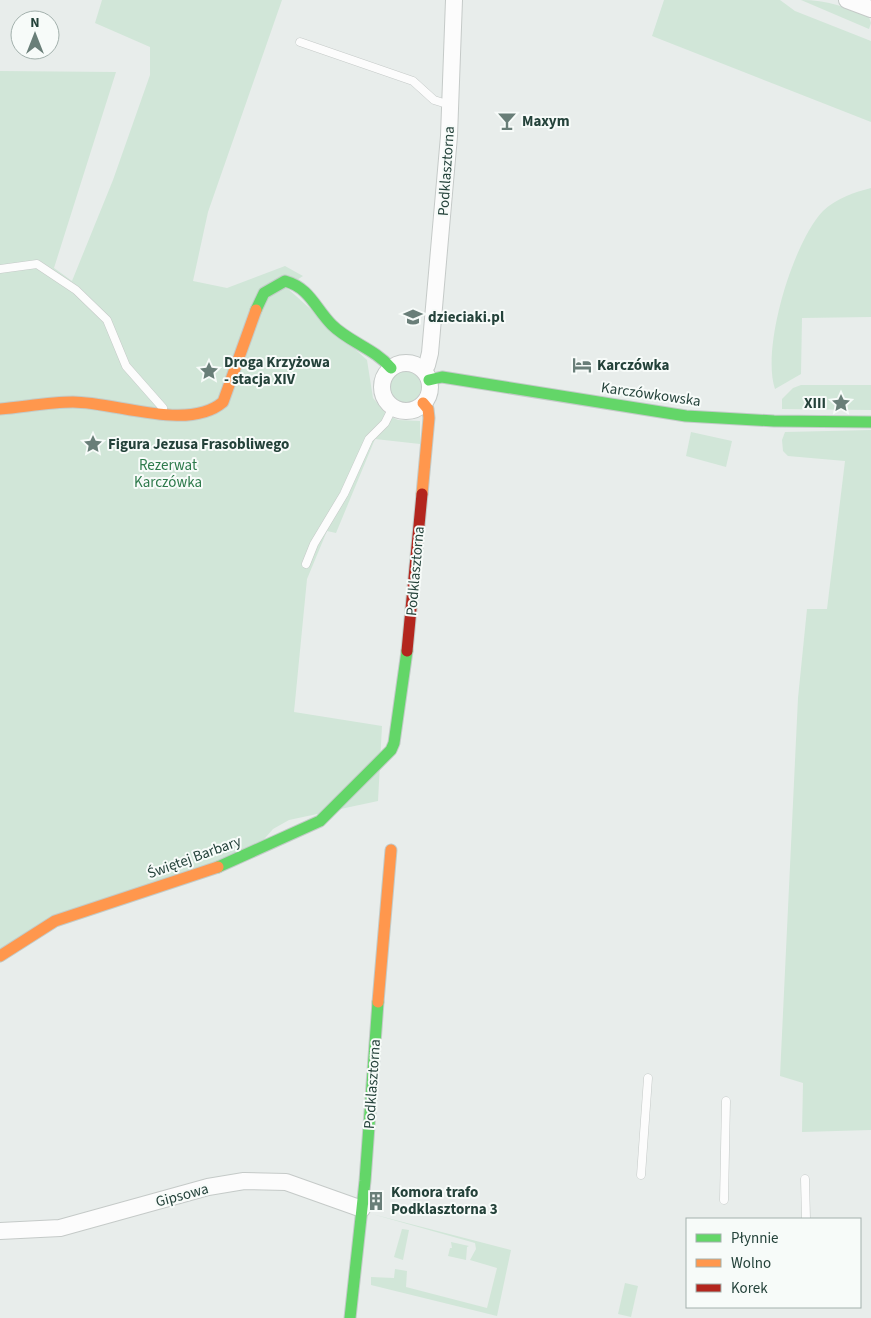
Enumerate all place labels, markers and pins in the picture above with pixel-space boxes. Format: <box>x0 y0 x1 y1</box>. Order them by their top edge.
bar icon: Maxym <box>496 110 518 132</box>
place label: Maxym <box>522 111 570 132</box>
school or university icon: dzieciaki.pl <box>402 306 424 328</box>
place label: dzieciaki.pl <box>428 307 505 328</box>
place label: Droga Krzyżowa - stacja XIV <box>224 352 330 390</box>
hotel icon: Karczówka <box>571 354 593 376</box>
place label: Karczówka <box>597 355 670 376</box>
place icon: Droga Krzyżowa - stacja XIV <box>198 360 220 382</box>
place icon: XIII <box>830 392 852 414</box>
place label: XIII <box>804 393 826 414</box>
place icon: Figura Jezusa Frasobliwego <box>82 433 104 455</box>
place label: Figura Jezusa Frasobliwego <box>108 434 289 455</box>
place label: Komora trafo Podklasztorna 3 <box>391 1182 498 1220</box>
building icon: Komora trafo Podklasztorna 3 <box>365 1190 387 1212</box>

